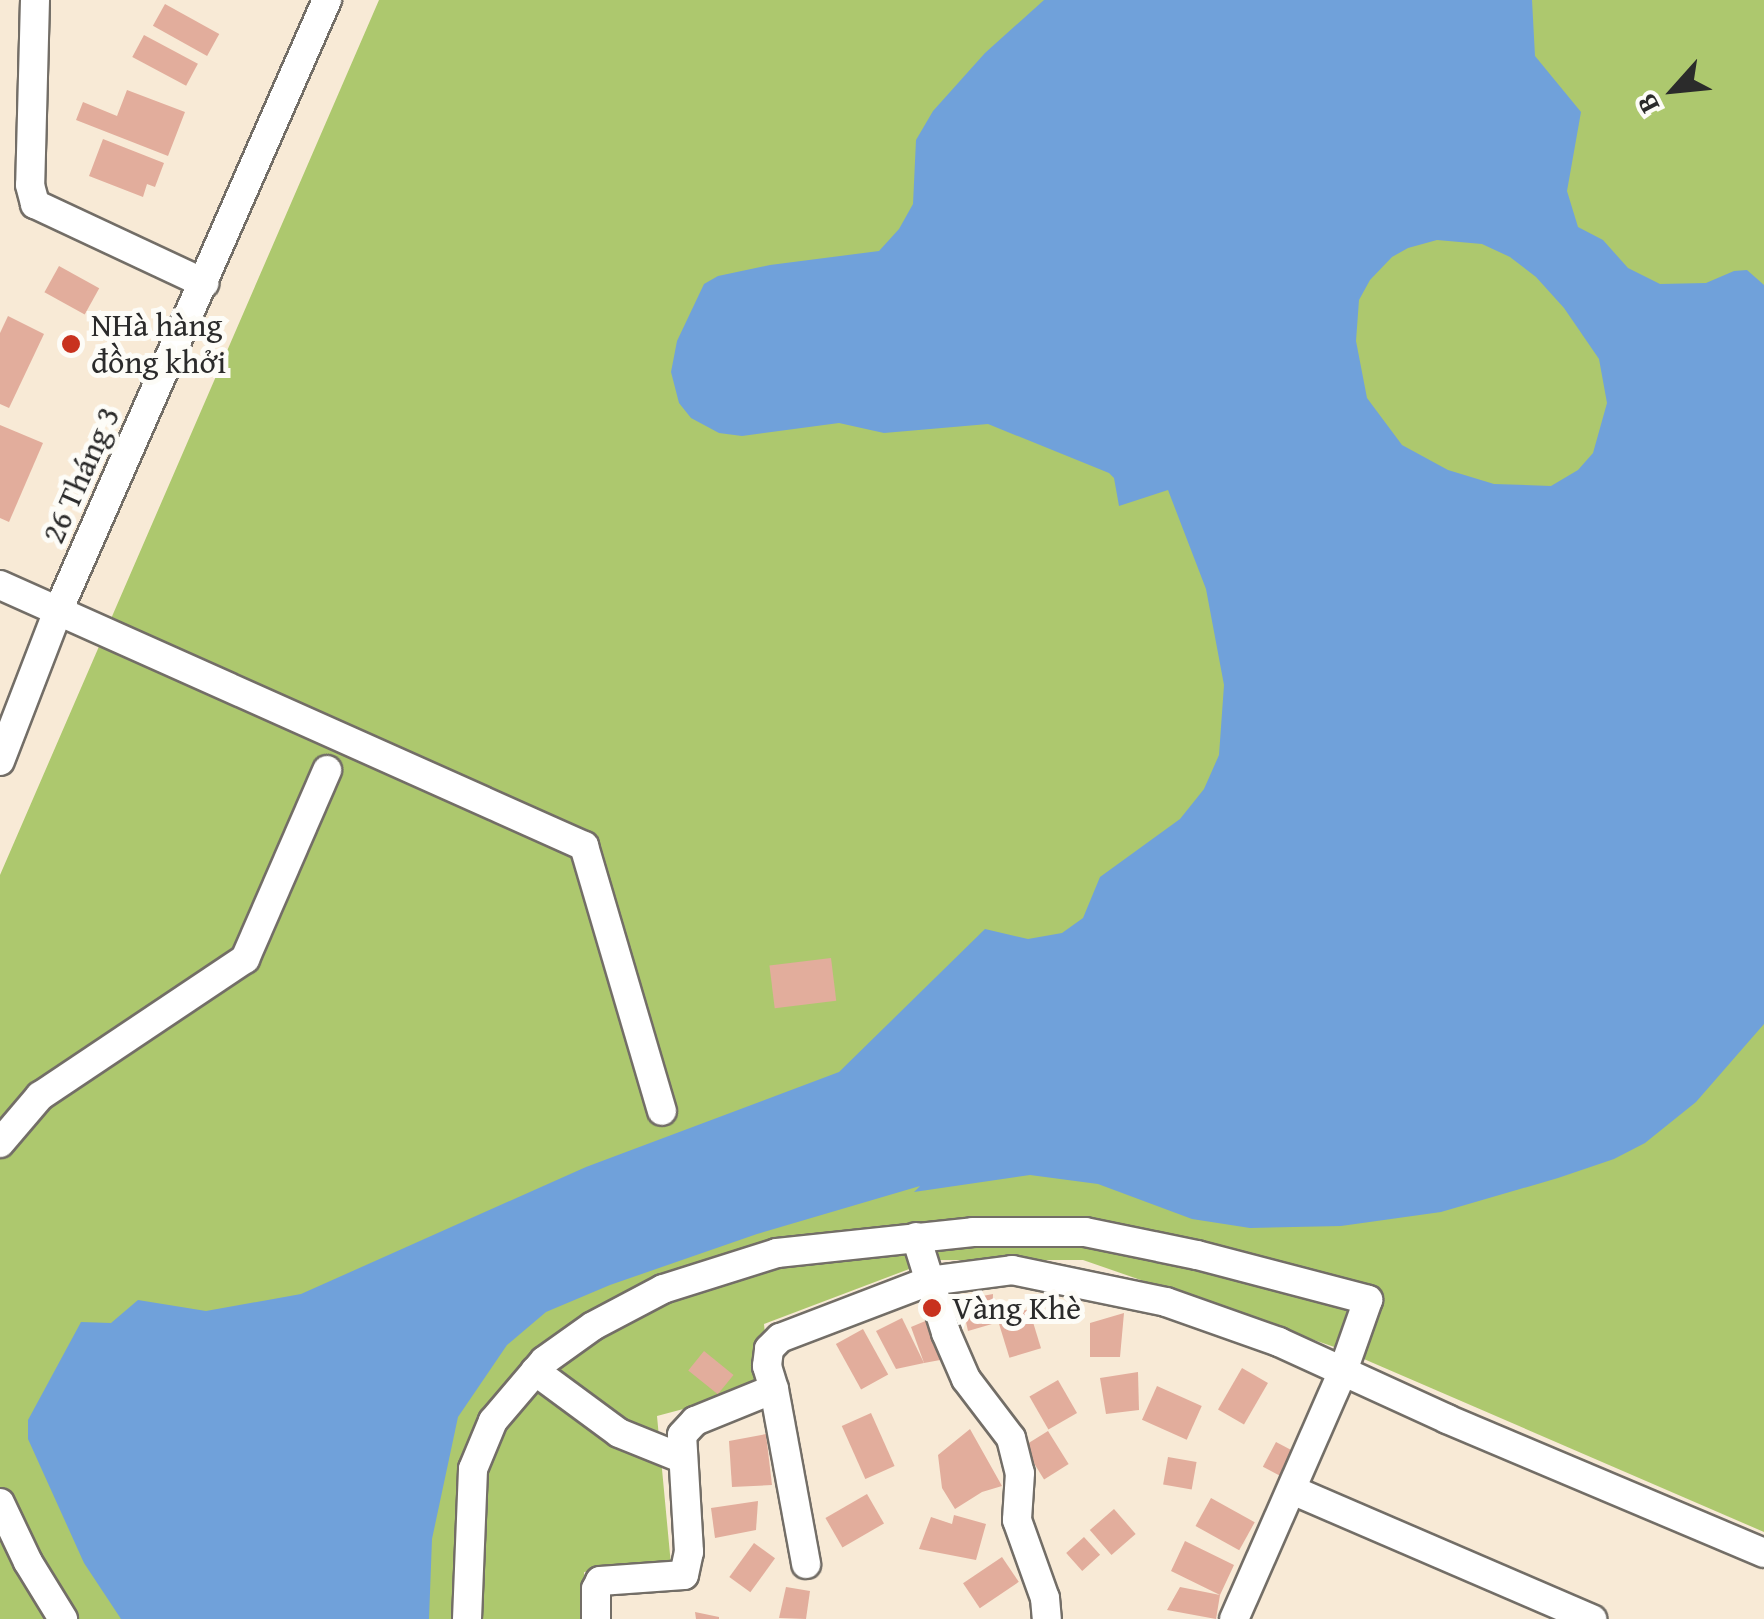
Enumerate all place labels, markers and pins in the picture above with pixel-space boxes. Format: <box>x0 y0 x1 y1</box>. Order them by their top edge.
place label: NHà hàng đồng khởi <box>91 307 226 382</box>
marker: NHà hàng đồng khởi <box>60 333 82 355</box>
place label: Vàng Khè <box>952 1289 1081 1327</box>
marker: Vàng Khè <box>921 1297 943 1319</box>

